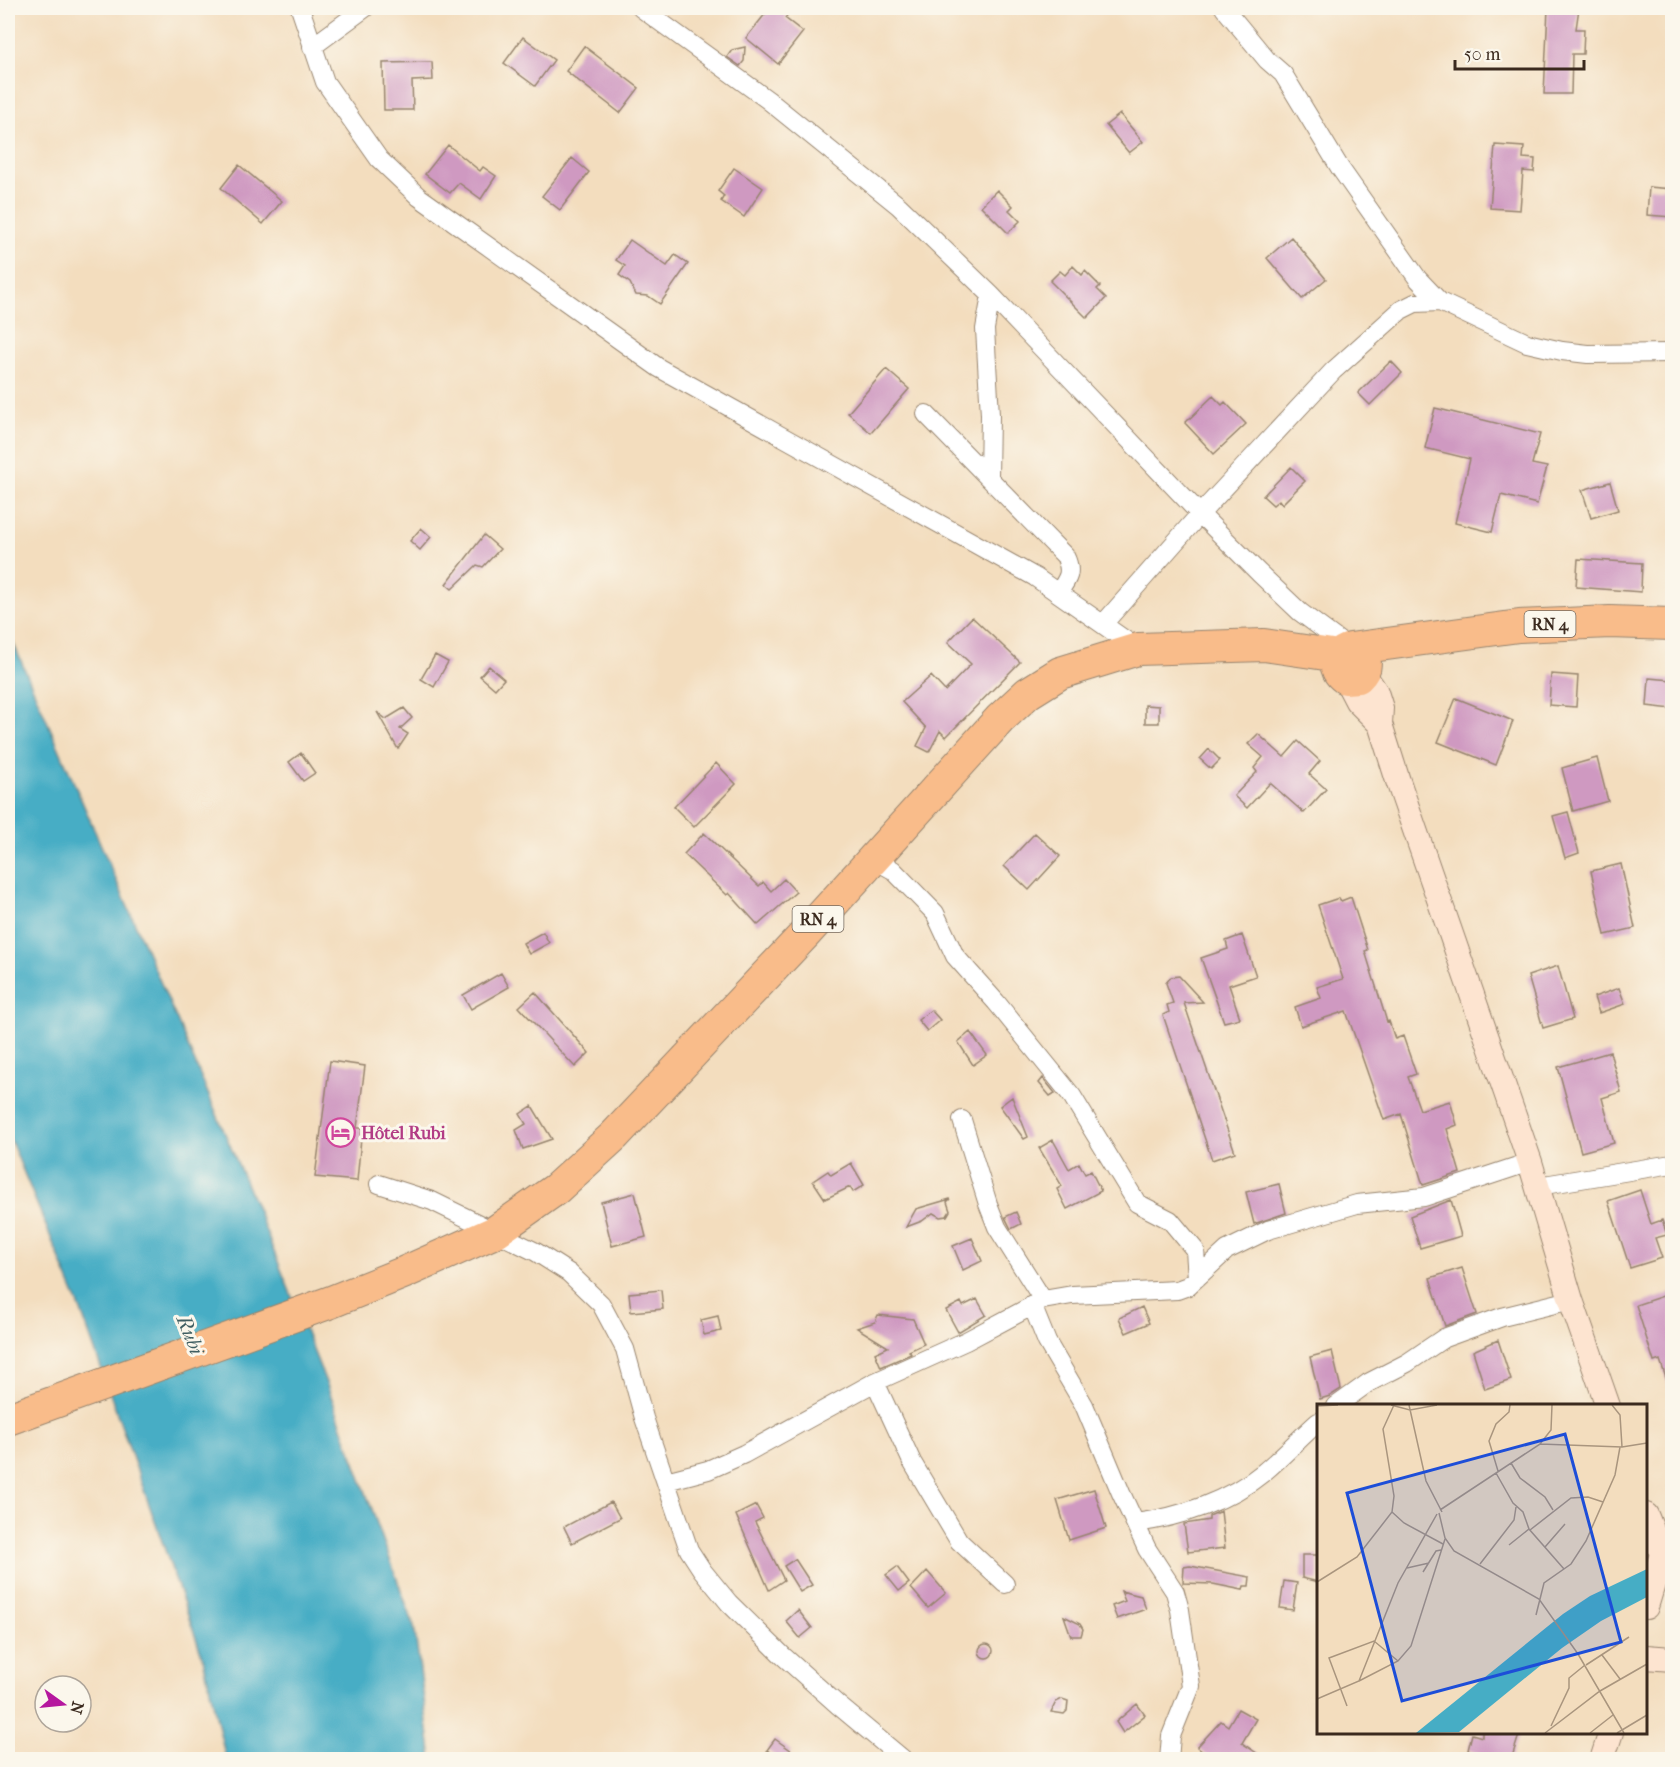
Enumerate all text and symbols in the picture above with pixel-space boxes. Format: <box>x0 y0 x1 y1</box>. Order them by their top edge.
scale bar <box>1455 33 1584 71</box>
text: 50 m <box>1464 44 1501 65</box>
road number: RN 4 <box>1524 611 1576 637</box>
road number: RN 4 <box>792 906 844 932</box>
hotel icon: Hôtel Rubi <box>324 1117 356 1149</box>
place label: Hôtel Rubi <box>361 1123 446 1144</box>
water label: Rubi <box>171 1310 209 1359</box>
inset map <box>1317 1404 1647 1734</box>
north arrow <box>33 1674 93 1734</box>
text: N <box>66 1699 88 1717</box>

